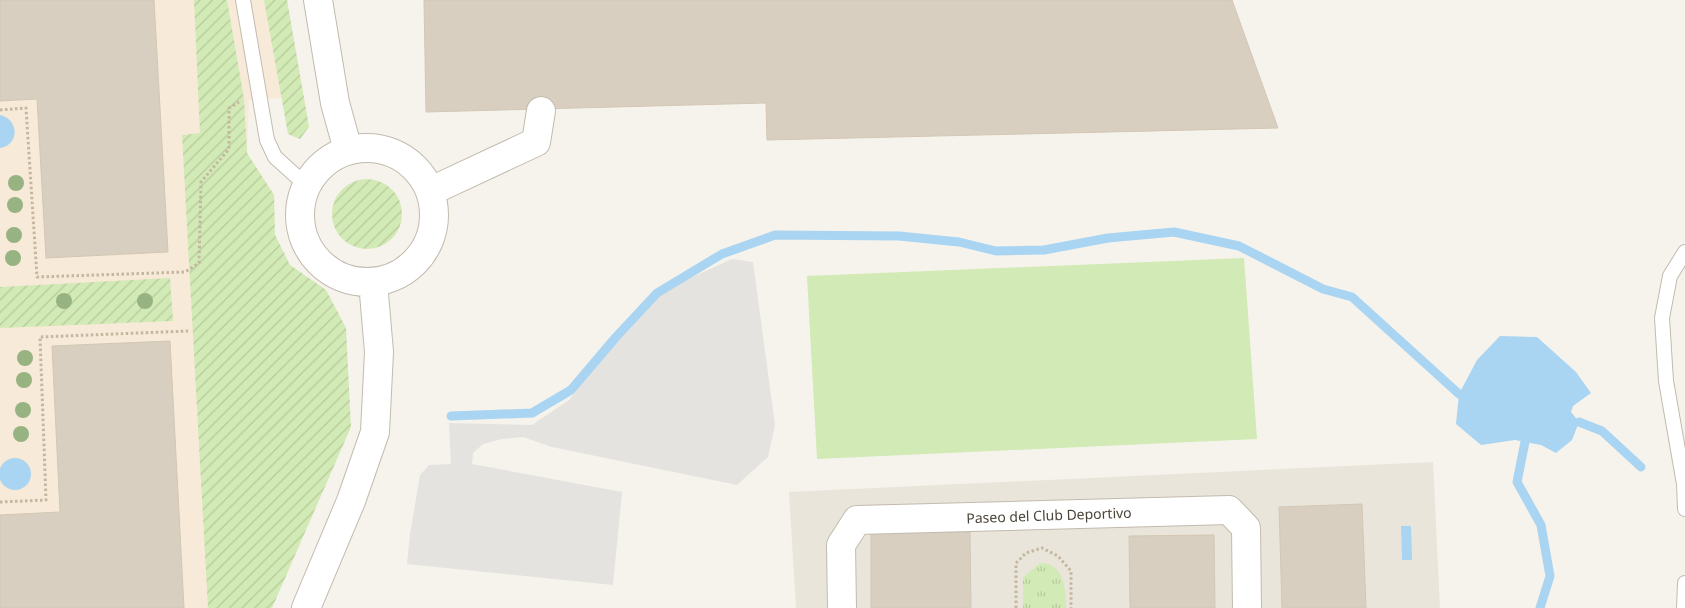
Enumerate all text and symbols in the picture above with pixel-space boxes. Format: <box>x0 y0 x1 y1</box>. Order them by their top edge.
street label: Paseo del Club Deportivo <box>966 503 1132 527</box>

